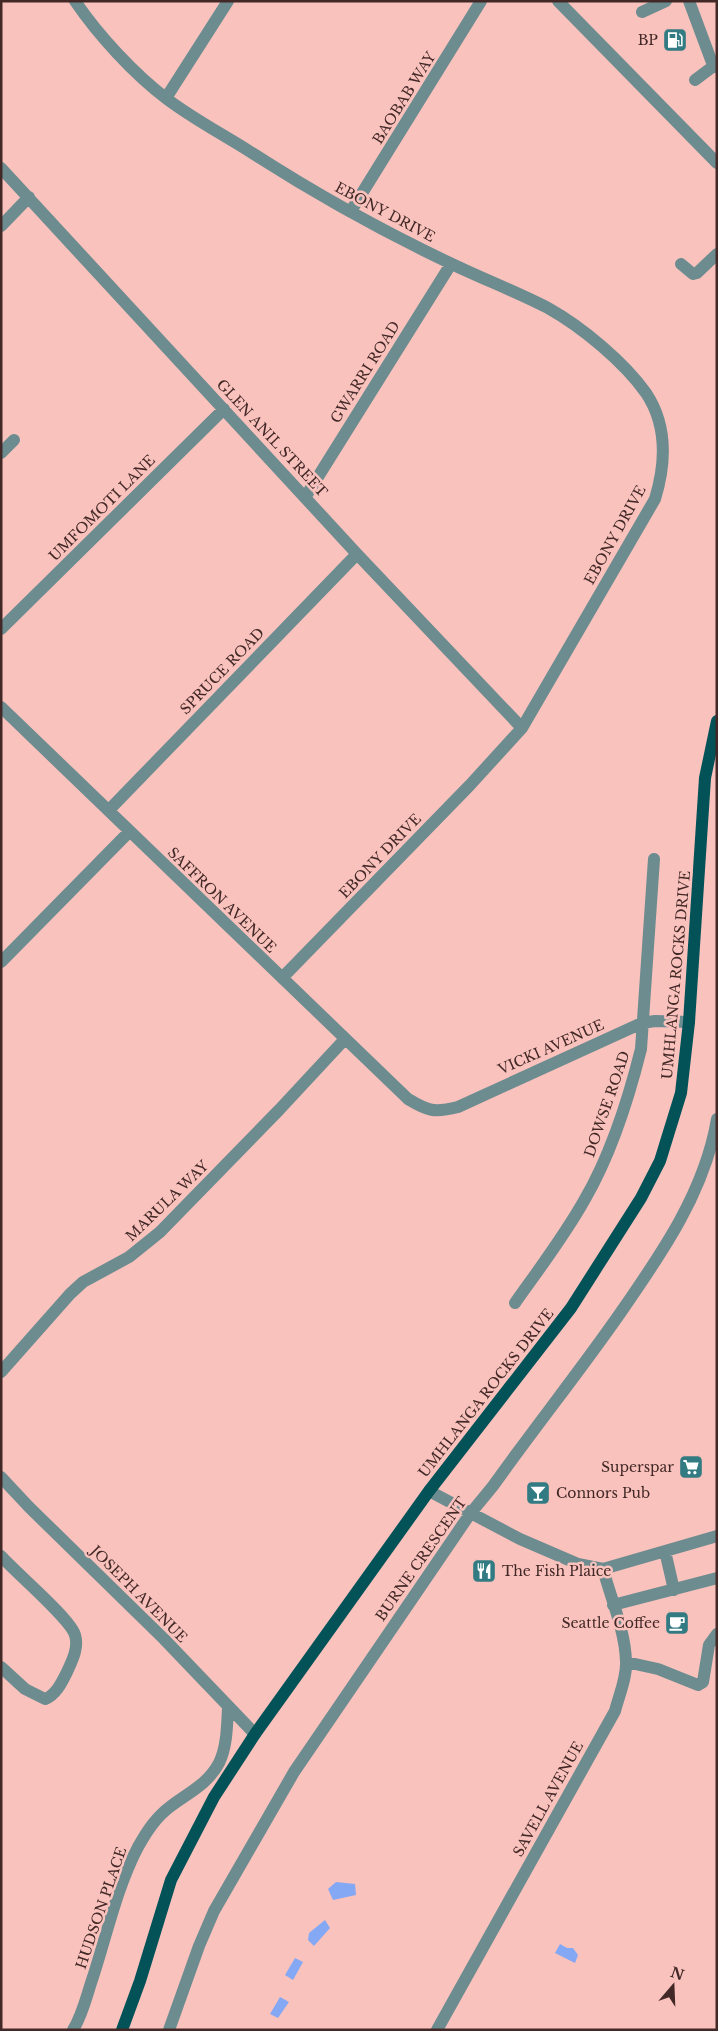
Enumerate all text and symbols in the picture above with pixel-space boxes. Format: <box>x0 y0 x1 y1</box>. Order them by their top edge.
fuel station icon: BP <box>662 27 688 53</box>
place label: BP <box>638 31 658 49</box>
street label: BAOBAB WAY <box>369 48 440 147</box>
street label: EBONY DRIVE <box>332 178 438 246</box>
street label: GWARRI ROAD <box>326 318 404 426</box>
street label: GLEN ANIL STREET <box>213 375 331 501</box>
street label: UMFOMOTI LANE <box>45 451 159 565</box>
street label: EBONY DRIVE <box>580 482 650 588</box>
street label: SPRUCE ROAD <box>176 624 268 718</box>
street label: EBONY DRIVE <box>335 810 425 902</box>
street label: SAFFRON AVENUE <box>164 843 280 957</box>
street label: UMHLANGA ROCKS DRIVE <box>658 870 694 1080</box>
street label: VICKI AVENUE <box>494 1016 607 1079</box>
street label: DOWSE ROAD <box>580 1048 634 1160</box>
street label: MARULA WAY <box>122 1156 213 1245</box>
street label: UMHLANGA ROCKS DRIVE <box>414 1305 558 1481</box>
supermarket icon: Superspar <box>678 1454 704 1480</box>
place label: Superspar <box>601 1458 674 1476</box>
bar icon: Connors Pub <box>525 1480 551 1506</box>
place label: Connors Pub <box>556 1484 650 1502</box>
street label: BURNE CRESCENT <box>371 1494 471 1624</box>
street label: JOSEPH AVENUE <box>85 1540 191 1646</box>
restaurant icon: The Fish Plaice <box>471 1558 497 1584</box>
place label: The Fish Plaice <box>502 1562 611 1580</box>
cafe icon: Seattle Coffee <box>664 1610 690 1636</box>
place label: Seattle Coffee <box>562 1614 660 1632</box>
street label: SAVELL AVENUE <box>509 1738 587 1860</box>
street label: HUDSON PLACE <box>72 1845 130 1971</box>
north arrow <box>648 1961 698 2011</box>
text: N <box>668 1963 686 1984</box>

